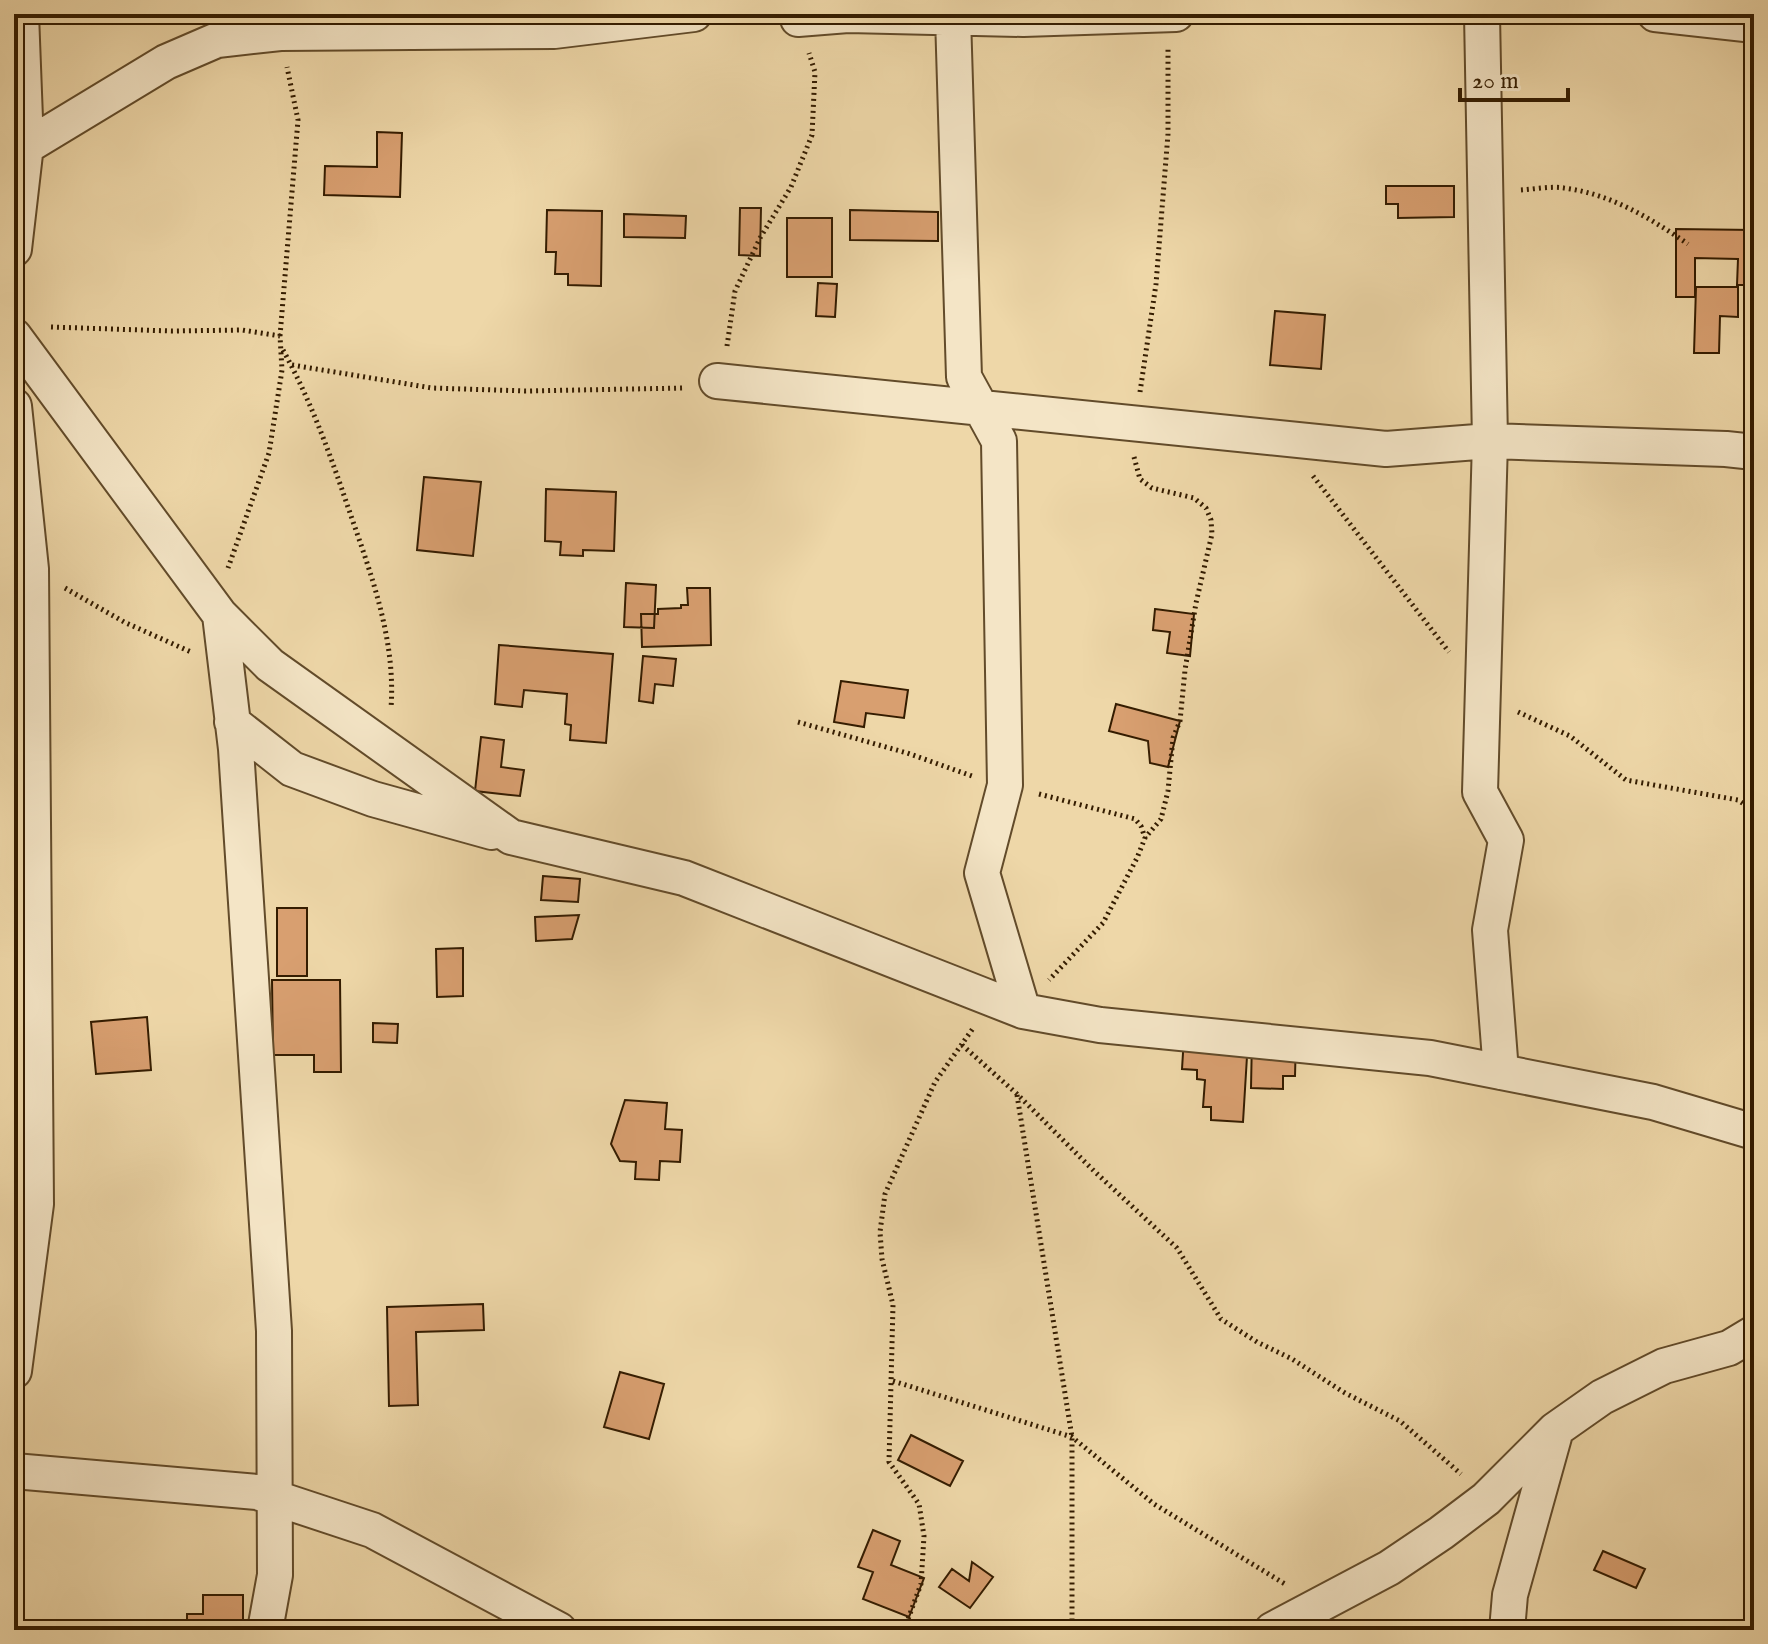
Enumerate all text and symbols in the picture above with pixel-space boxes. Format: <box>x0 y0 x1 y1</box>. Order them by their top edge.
scale bar <box>1460 52 1568 102</box>
text: 20 m <box>1472 66 1519 97</box>

